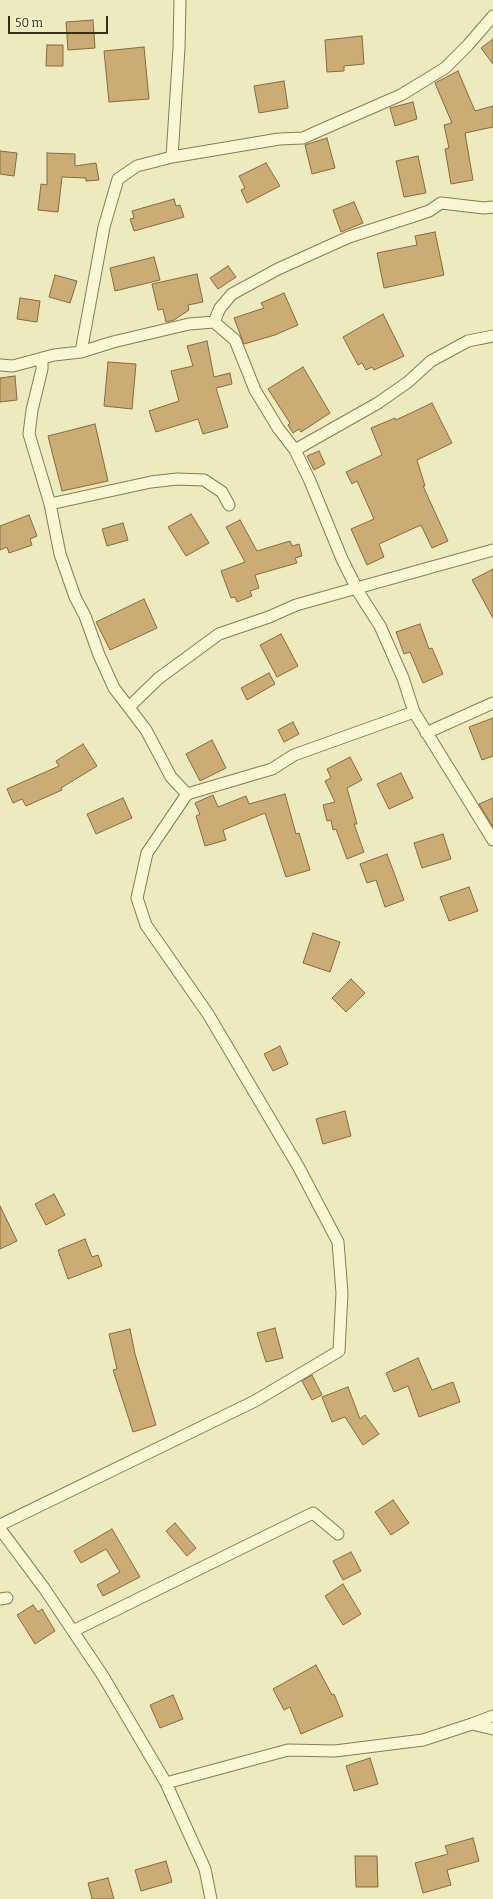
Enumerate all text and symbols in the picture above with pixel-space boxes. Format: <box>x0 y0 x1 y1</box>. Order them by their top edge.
scale bar <box>10 8 110 34</box>
text: 50 m <box>15 16 43 30</box>

